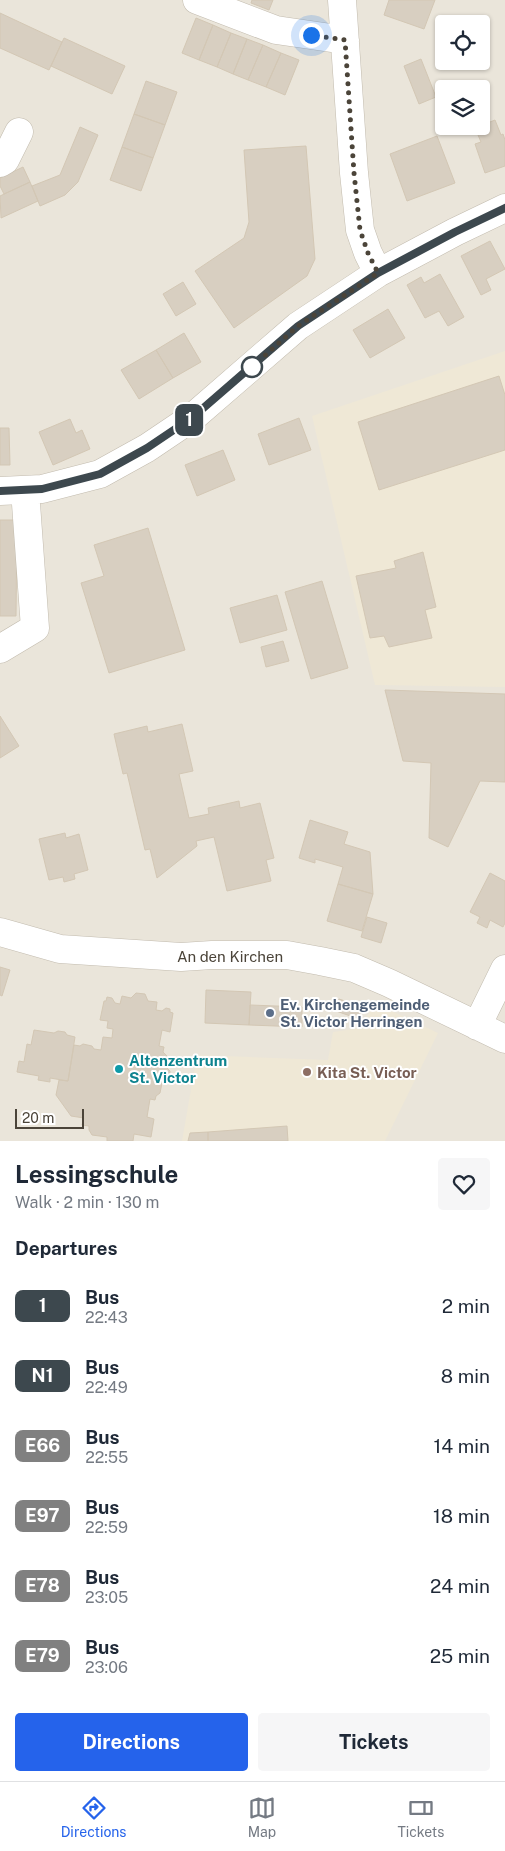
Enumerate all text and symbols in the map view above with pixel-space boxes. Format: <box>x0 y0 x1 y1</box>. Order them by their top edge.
map controls <box>435 15 490 135</box>
button: locate <box>435 15 490 70</box>
your location <box>299 23 324 48</box>
button: layers <box>435 80 490 135</box>
unlabelled marker <box>241 356 263 378</box>
line badge: 1 <box>173 404 205 436</box>
text: 1 <box>185 409 193 430</box>
street label: An den Kirchen <box>177 948 283 965</box>
place label: Ev. Kirchengemeinde St. Victor Herringen <box>280 996 430 1030</box>
marker: Ev. Kirchengemeinde St. Victor Herringen <box>264 1007 276 1019</box>
place label: Altenzentrum St. Victor <box>129 1052 227 1086</box>
marker: Altenzentrum St. Victor <box>113 1063 125 1075</box>
place label: Kita St. Victor <box>317 1064 417 1081</box>
marker: Kita St. Victor <box>301 1066 313 1078</box>
scale bar <box>15 1106 84 1129</box>
text: 20 m <box>22 1110 54 1126</box>
button: heart <box>438 1158 490 1210</box>
text: Lessingschule <box>15 1160 178 1188</box>
text: Walk · 2 min · 130 m <box>15 1193 159 1212</box>
text: Departures <box>15 1237 118 1259</box>
text: Bus <box>85 1286 119 1308</box>
text: 1 <box>39 1295 46 1316</box>
text: 2 min <box>442 1295 490 1317</box>
text: 22:43 <box>85 1308 128 1327</box>
text: Bus <box>85 1356 119 1378</box>
text: N1 <box>32 1365 53 1386</box>
text: 8 min <box>441 1365 490 1387</box>
text: 22:49 <box>85 1378 128 1397</box>
text: Bus <box>85 1426 119 1448</box>
text: E66 <box>25 1435 60 1456</box>
text: 14 min <box>433 1435 490 1457</box>
text: 22:55 <box>85 1448 128 1467</box>
text: Bus <box>85 1496 119 1518</box>
text: E97 <box>25 1505 60 1526</box>
text: 18 min <box>433 1505 490 1527</box>
text: 22:59 <box>85 1518 128 1537</box>
text: Bus <box>85 1566 119 1588</box>
text: E78 <box>25 1575 60 1596</box>
text: 24 min <box>430 1575 490 1597</box>
text: 23:05 <box>85 1588 128 1607</box>
text: Bus <box>85 1636 119 1658</box>
text: E79 <box>25 1645 60 1666</box>
text: 25 min <box>430 1645 490 1667</box>
text: 23:06 <box>85 1658 128 1677</box>
button: Directions <box>15 1713 248 1771</box>
button: Tickets <box>258 1713 490 1771</box>
tab: Directions <box>61 1794 126 1840</box>
tab: Map <box>248 1794 276 1840</box>
tab: Tickets <box>397 1794 444 1840</box>

